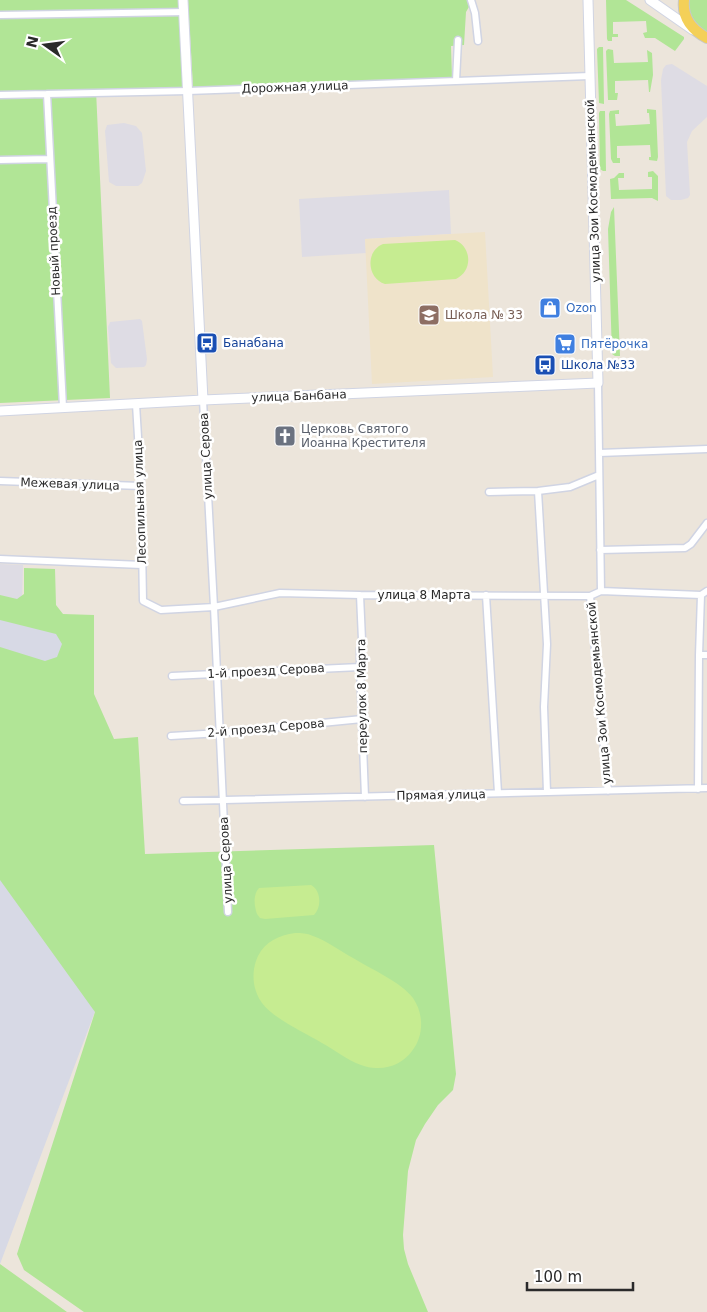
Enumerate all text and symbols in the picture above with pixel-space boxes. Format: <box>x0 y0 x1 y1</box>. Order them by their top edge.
north arrow <box>20 20 70 70</box>
text: N <box>23 34 42 49</box>
street label: Дорожная улица <box>241 78 349 96</box>
street label: улица Зои Космодемьянской <box>583 99 603 283</box>
street label: Новый проезд <box>45 206 63 296</box>
shop icon: Ozon <box>538 296 562 320</box>
place label: Ozon <box>566 301 597 315</box>
school or university icon: Школа № 33 <box>417 303 441 327</box>
place label: Школа № 33 <box>445 308 523 322</box>
bus stop icon: Банабана <box>195 331 219 355</box>
supermarket icon: Пятёрочка <box>553 332 577 356</box>
place label: Банабана <box>223 336 284 350</box>
place label: Пятёрочка <box>581 337 648 351</box>
bus stop icon: Школа №33 <box>533 353 557 377</box>
place label: Школа №33 <box>561 358 635 372</box>
street label: улица Банбана <box>251 387 347 405</box>
street label: улица Серова <box>197 412 215 500</box>
place label: Церковь Святого Иоанна Крестителя <box>301 422 426 450</box>
church icon: Церковь Святого Иоанна Крестителя <box>273 424 297 448</box>
street label: Лесопильная улица <box>131 439 149 565</box>
street label: Межевая улица <box>20 475 120 493</box>
street label: улица 8 Марта <box>377 588 471 602</box>
street label: улица Зои Космодемьянской <box>584 601 614 785</box>
street label: переулок 8 Марта <box>354 639 370 753</box>
street label: 1-й проезд Серова <box>207 661 325 681</box>
street label: 2-й проезд Серова <box>207 716 325 740</box>
street label: Прямая улица <box>396 787 486 803</box>
street label: улица Серова <box>217 816 235 904</box>
scale bar <box>527 1260 633 1292</box>
text: 100 m <box>534 1268 582 1286</box>

